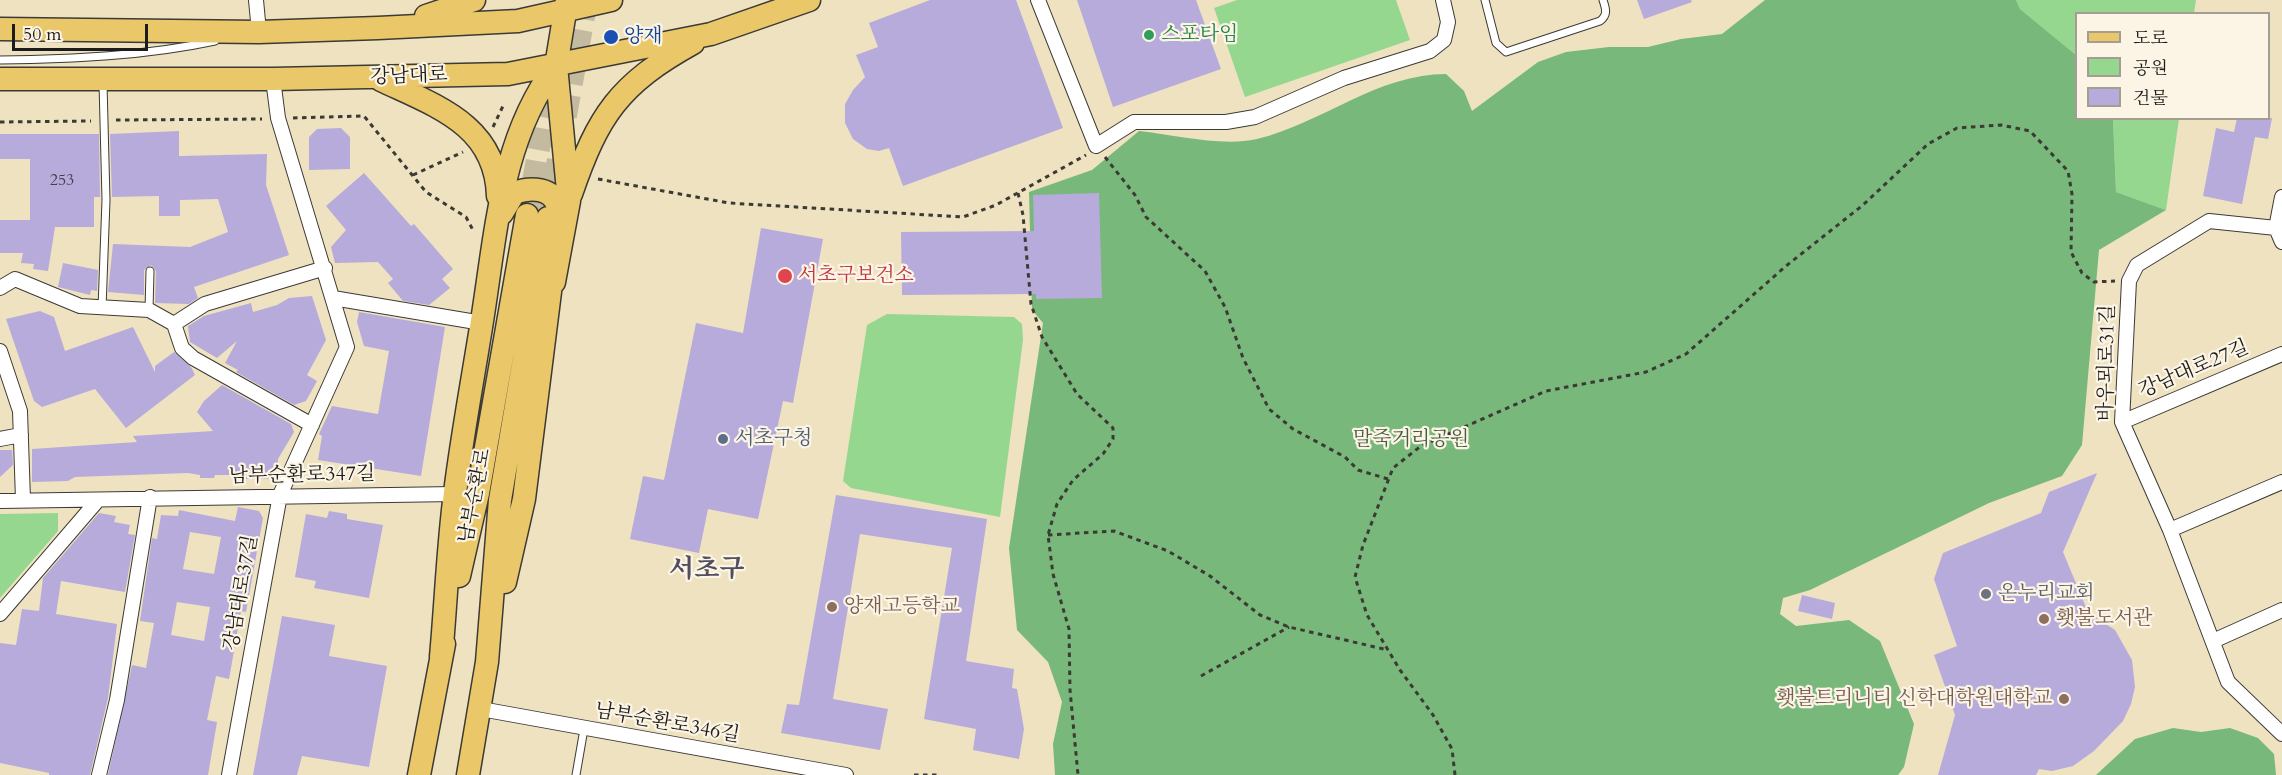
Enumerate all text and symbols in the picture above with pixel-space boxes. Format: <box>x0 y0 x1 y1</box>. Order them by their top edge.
scale bar <box>15 12 152 50</box>
legend <box>2075 12 2270 120</box>
text: 50 m <box>23 22 62 47</box>
place label: 스포타임 <box>1161 23 1238 47</box>
place label: 양재 <box>624 25 663 49</box>
text: 도로 <box>2133 26 2168 51</box>
marker: 양재 <box>602 28 620 46</box>
marker: 스포타임 <box>1142 28 1156 42</box>
text: 공원 <box>2133 56 2168 81</box>
street label: 강남대로 <box>370 64 448 90</box>
text: 건물 <box>2133 86 2168 111</box>
house number: 253 <box>50 171 74 191</box>
place label: 서초구보건소 <box>798 264 914 288</box>
marker: 서초구보건소 <box>776 267 794 285</box>
street label: 바우뫼로31길 <box>2095 304 2121 422</box>
street label: 강남대로27길 <box>2135 336 2253 404</box>
place label: 서초구청 <box>735 427 812 451</box>
park label: 말죽거리공원 <box>1353 428 1469 452</box>
marker: 서초구청 <box>716 432 730 446</box>
street label: 남부순환로 <box>455 446 497 546</box>
street label: 남부순환로347길 <box>228 463 376 489</box>
street label: 강남대로37길 <box>220 533 264 653</box>
district label: 서초구 <box>669 555 745 587</box>
place label: 온누리교회 <box>1998 582 2095 606</box>
marker: 온누리교회 <box>1979 587 1993 601</box>
place label: 양재고등학교 <box>844 595 960 619</box>
marker: 양재고등학교 <box>825 600 839 614</box>
place label: 횃불도서관 <box>2056 607 2153 631</box>
marker: 횃불도서관 <box>2037 612 2051 626</box>
place label: 횃불트리니티 신학대학원대학교 <box>1776 687 2052 711</box>
marker: 횃불트리니티 신학대학원대학교 <box>2057 692 2071 706</box>
street label: 남부순환로346길 <box>593 699 741 749</box>

